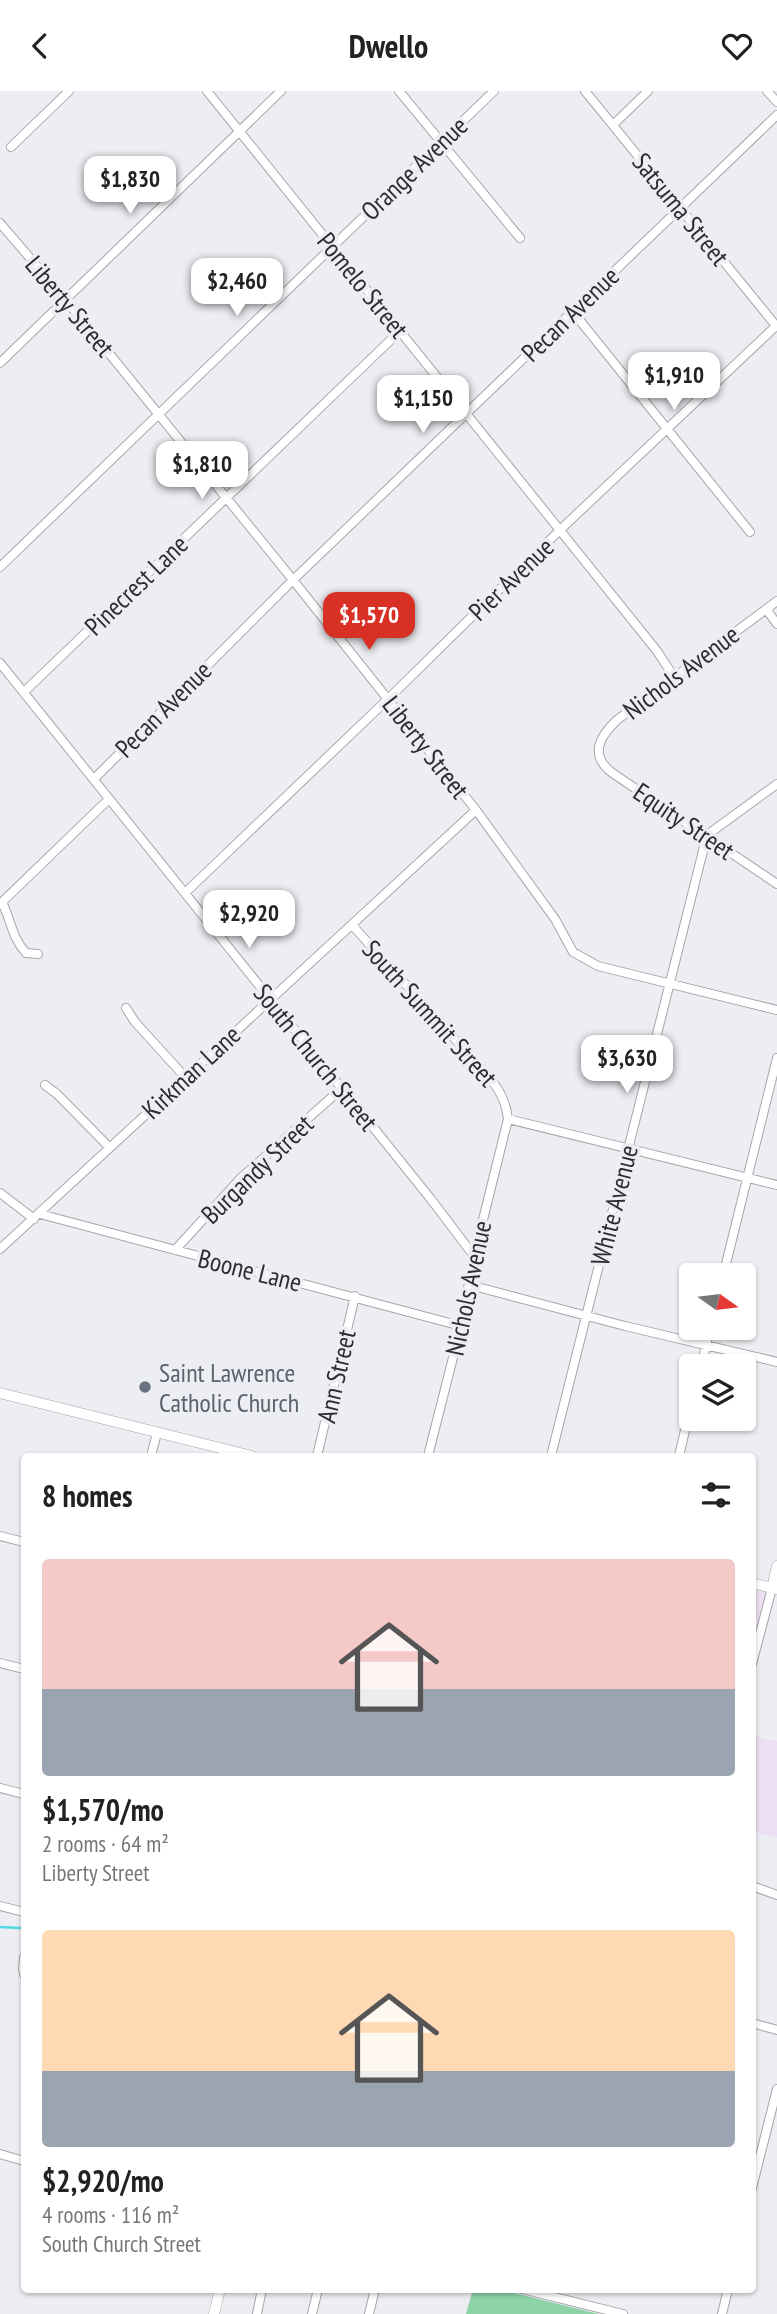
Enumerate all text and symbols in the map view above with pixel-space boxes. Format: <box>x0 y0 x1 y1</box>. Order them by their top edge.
text: Dwello <box>349 25 428 67</box>
icon: back <box>21 27 59 65</box>
icon: heart <box>718 27 756 65</box>
street label: Orange Avenue <box>354 109 474 227</box>
street label: Satsuma Street <box>626 146 736 272</box>
pin: $1,830 <box>73 157 187 216</box>
text: $1,830 <box>100 164 160 193</box>
street label: Pomelo Street <box>310 225 416 345</box>
street label: Liberty Street <box>18 249 122 363</box>
pin: $2,460 <box>180 259 294 318</box>
street label: Pecan Avenue <box>514 259 626 369</box>
text: $2,460 <box>207 266 267 295</box>
pin: $1,910 <box>617 353 731 412</box>
text: $1,910 <box>644 360 704 389</box>
pin: $1,150 <box>366 375 480 435</box>
text: $1,150 <box>393 383 453 412</box>
pin: $1,810 <box>145 441 259 501</box>
text: $1,810 <box>172 449 232 478</box>
street label: Pinecrest Lane <box>77 528 195 642</box>
street label: Pier Avenue <box>461 530 561 628</box>
pin: $1,570 <box>312 593 426 652</box>
text: $1,570 <box>339 600 399 629</box>
street label: Nichols Avenue <box>616 618 746 726</box>
street label: Pecan Avenue <box>108 654 218 764</box>
street label: Liberty Street <box>376 689 476 805</box>
street label: Equity Street <box>627 775 741 867</box>
pin: $2,920 <box>192 891 306 950</box>
text: $2,920 <box>219 898 279 927</box>
street label: South Summit Street <box>355 933 505 1093</box>
street label: South Church Street <box>247 977 385 1137</box>
street label: Kirkman Lane <box>135 1018 247 1126</box>
pin: $3,630 <box>570 1035 684 1095</box>
text: $3,630 <box>597 1043 657 1072</box>
street label: Burgandy Street <box>194 1107 320 1231</box>
street label: White Avenue <box>583 1141 645 1269</box>
street label: Nichols Avenue <box>438 1218 498 1358</box>
street label: Boone Lane <box>195 1241 305 1299</box>
north arrow <box>679 1263 756 1341</box>
map controls <box>679 1263 756 1431</box>
street label: Ann Street <box>309 1326 363 1426</box>
button: layers <box>679 1354 756 1431</box>
place label: Saint Lawrence Catholic Church <box>159 1356 299 1419</box>
marker: Saint Lawrence Catholic Church <box>137 1379 153 1395</box>
text: 8 homes <box>42 1476 133 1515</box>
icon: filters <box>697 1476 735 1514</box>
icon: home <box>326 1604 452 1730</box>
text: $1,570/mo <box>42 1790 164 1829</box>
text: 2 rooms · 64 m² <box>42 1829 169 1858</box>
text: Liberty Street <box>42 1858 150 1887</box>
icon: home <box>326 1975 452 2101</box>
text: $2,920/mo <box>42 2161 164 2200</box>
text: 4 rooms · 116 m² <box>42 2200 179 2229</box>
text: South Church Street <box>42 2229 201 2258</box>

